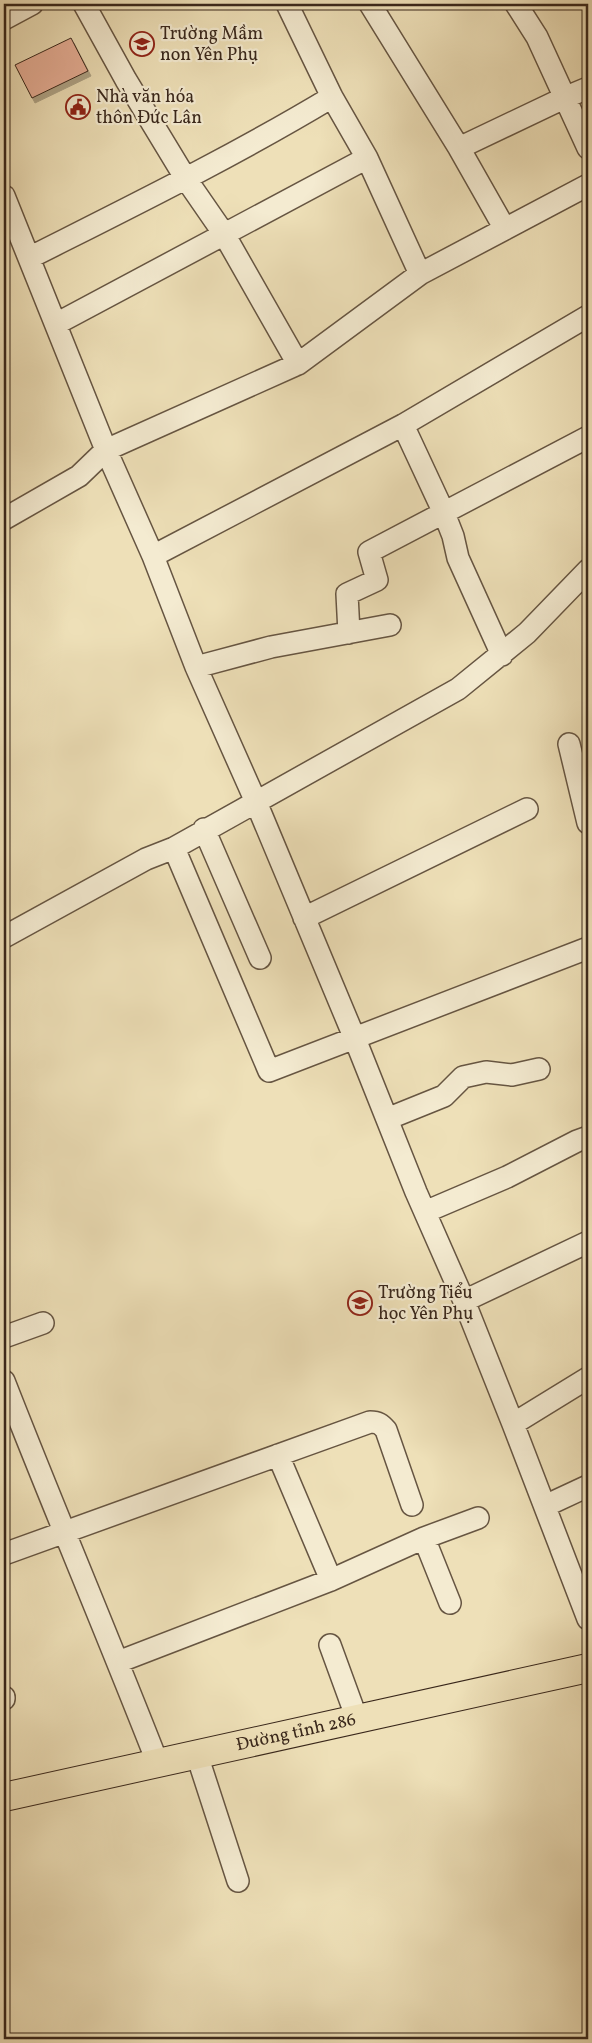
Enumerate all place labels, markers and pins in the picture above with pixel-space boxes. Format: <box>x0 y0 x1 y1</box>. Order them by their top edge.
place label: Trường Mầm non Yên Phụ <box>160 22 263 68</box>
school or university icon: Trường Mầm non Yên Phụ <box>129 31 155 57</box>
place label: Nhà văn hóa thôn Đức Lân <box>96 85 202 131</box>
public building icon: Nhà văn hóa thôn Đức Lân <box>65 94 91 120</box>
place label: Trường Tiểu học Yên Phụ <box>378 1281 473 1327</box>
school or university icon: Trường Tiểu học Yên Phụ <box>347 1290 373 1316</box>

